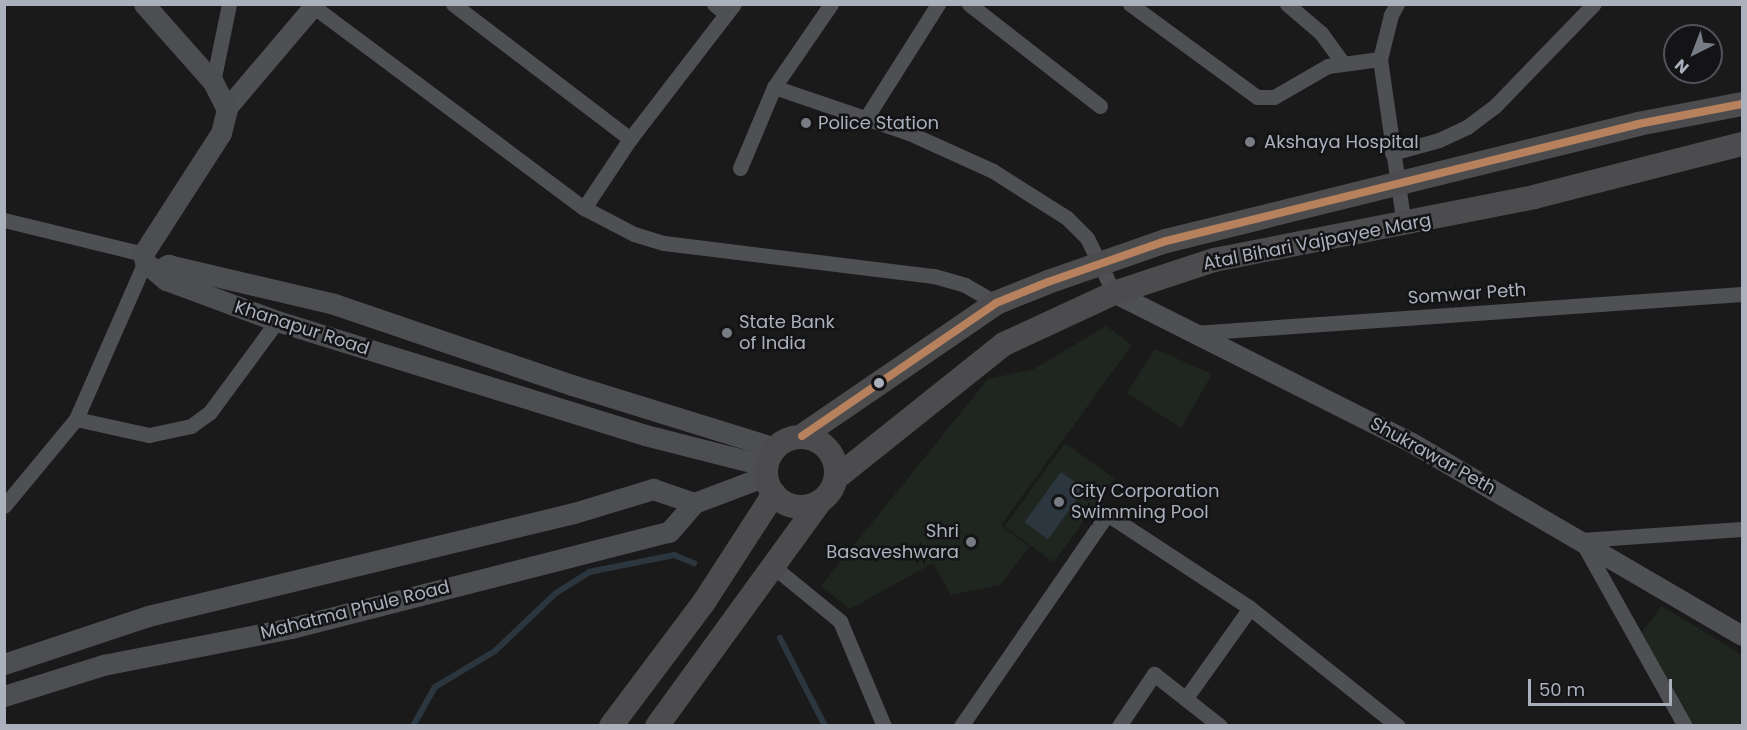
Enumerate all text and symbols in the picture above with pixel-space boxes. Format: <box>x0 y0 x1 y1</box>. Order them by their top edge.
north arrow <box>1663 24 1723 84</box>
text: N <box>1670 54 1694 79</box>
place label: Police Station <box>818 112 939 134</box>
marker: Police Station <box>799 116 813 130</box>
place label: Akshaya Hospital <box>1264 131 1419 153</box>
marker: Akshaya Hospital <box>1241 133 1259 151</box>
street label: Atal Bihari Vajpayee Marg <box>1201 209 1433 275</box>
street label: Somwar Peth <box>1407 279 1527 309</box>
street label: Khanapur Road <box>232 296 372 360</box>
place label: State Bank of India <box>739 312 835 354</box>
marker: State Bank of India <box>720 326 734 340</box>
unlabelled marker <box>873 377 885 389</box>
street label: Shukrawar Peth <box>1367 413 1499 499</box>
place label: City Corporation Swimming Pool <box>1071 481 1220 524</box>
marker: City Corporation Swimming Pool <box>1052 495 1066 509</box>
place label: Shri Basaveshwara <box>826 521 959 564</box>
marker: Shri Basaveshwara <box>964 535 978 549</box>
street label: Mahatma Phule Road <box>258 576 452 644</box>
scale bar <box>1531 667 1675 705</box>
text: 50 m <box>1539 677 1585 702</box>

